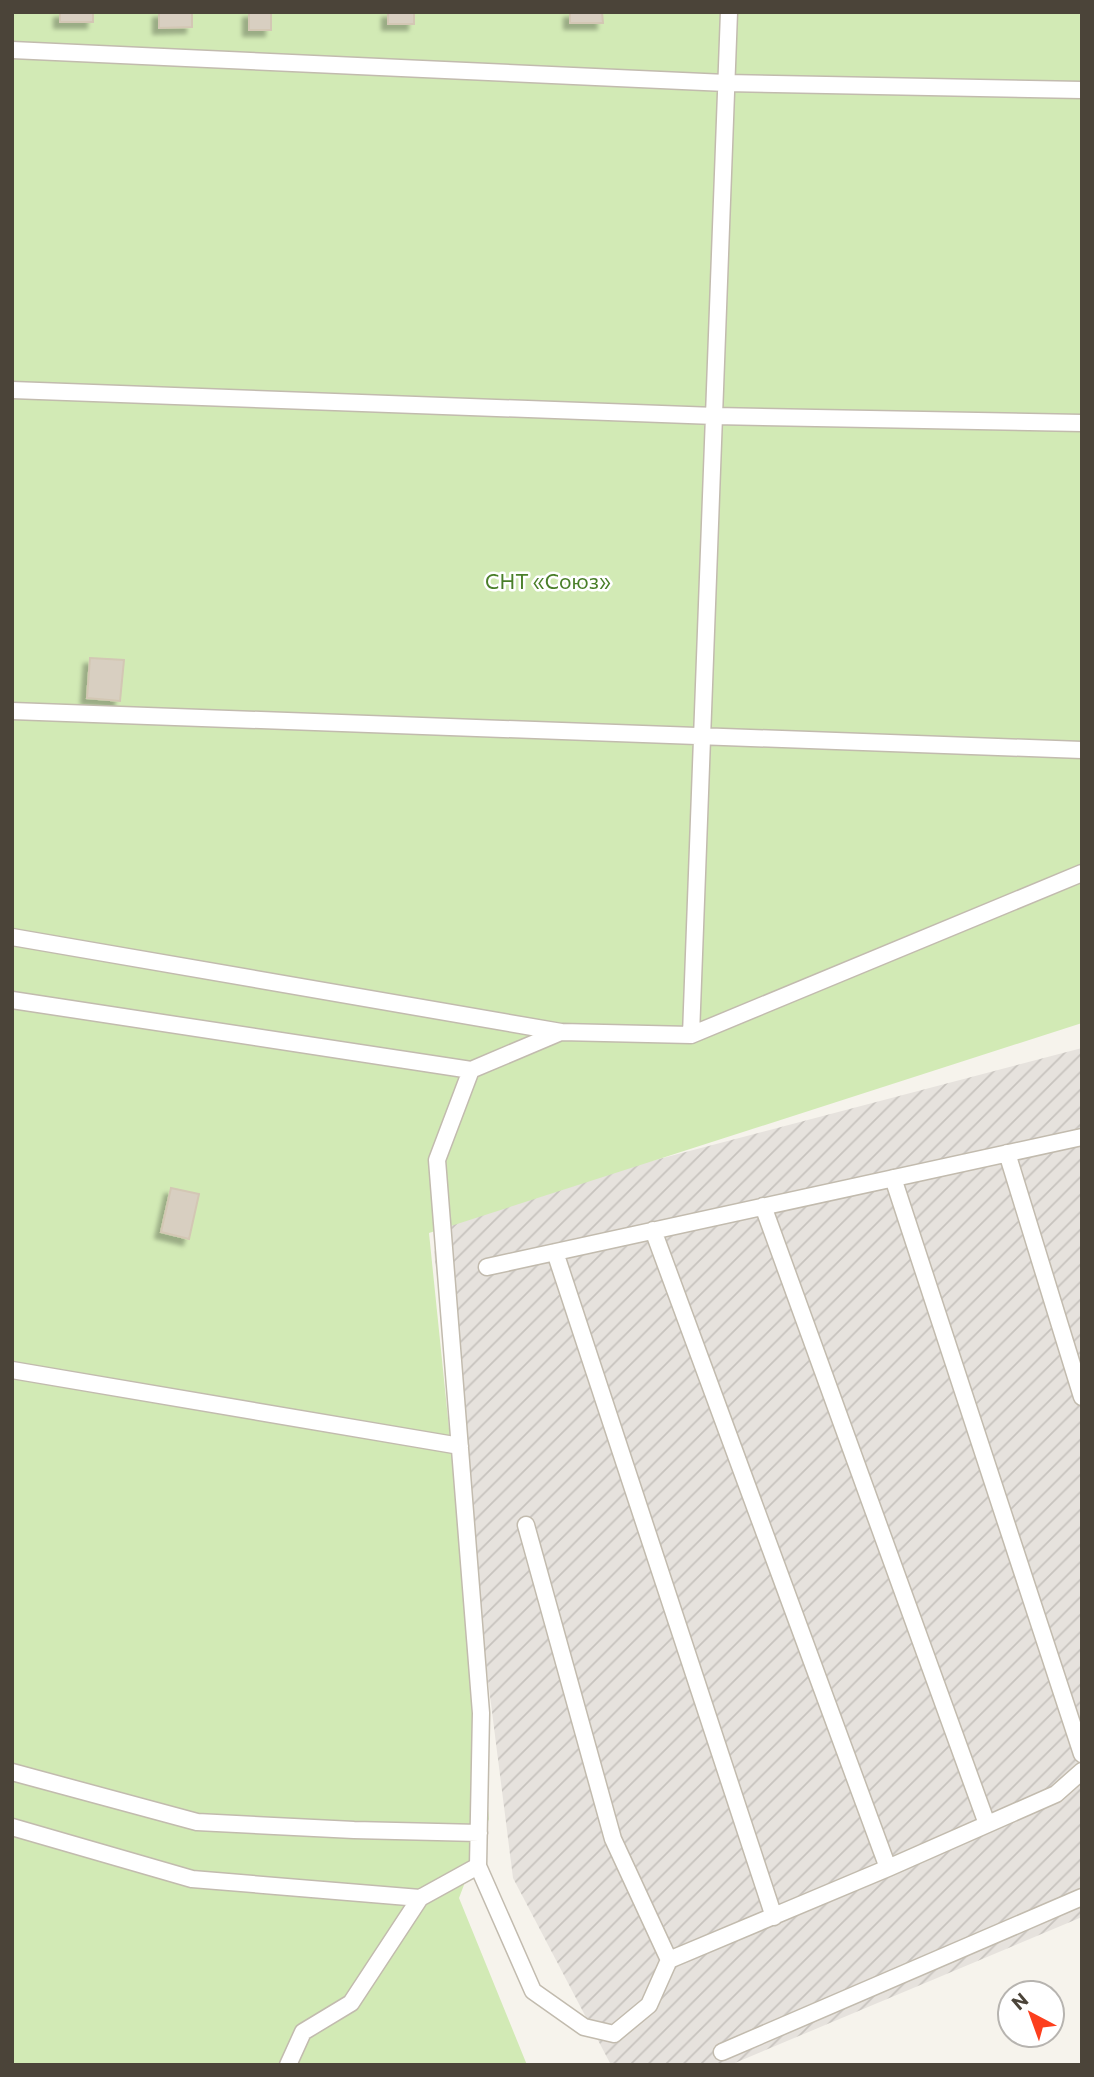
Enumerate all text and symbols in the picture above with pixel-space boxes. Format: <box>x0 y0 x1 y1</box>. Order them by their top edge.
park label: СНТ «Союз» <box>485 568 611 593</box>
north arrow <box>996 1979 1066 2049</box>
text: N <box>1007 1987 1032 2014</box>

